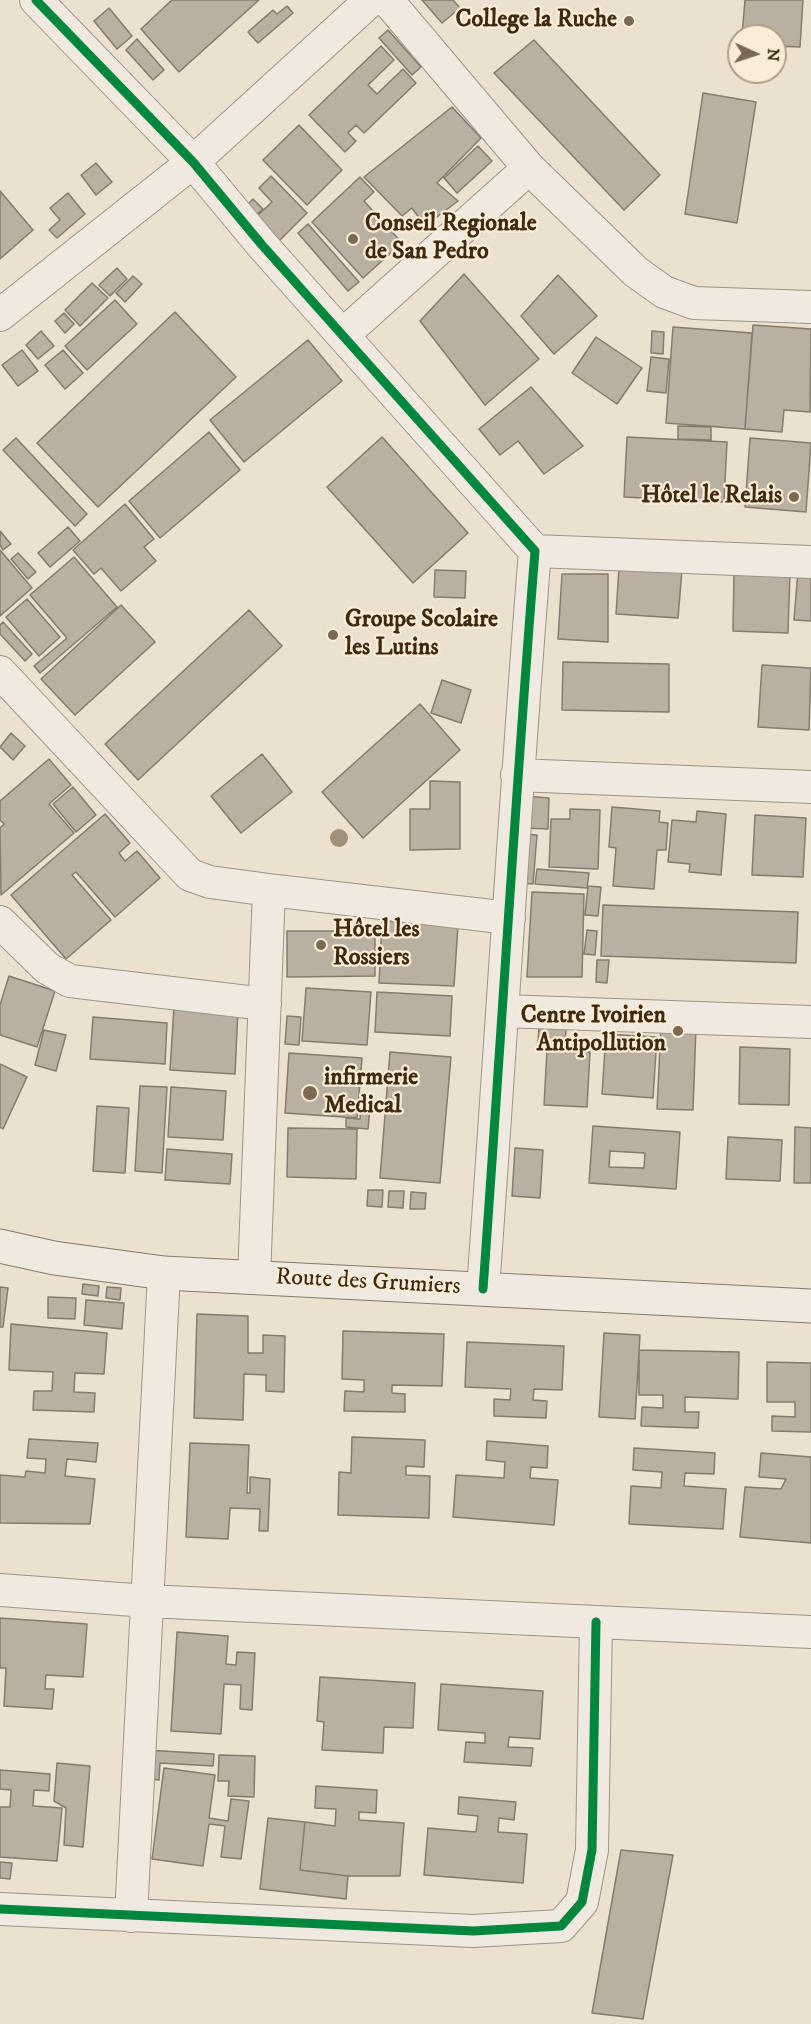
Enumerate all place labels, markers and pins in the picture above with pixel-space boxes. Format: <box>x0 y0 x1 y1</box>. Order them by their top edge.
place label: College la Ruche <box>456 7 617 35</box>
marker: College la Ruche <box>622 14 636 28</box>
place label: Conseil Regionale de San Pedro <box>365 211 537 267</box>
marker: Conseil Regionale de San Pedro <box>346 232 360 246</box>
place label: Hôtel le Relais <box>641 483 782 511</box>
marker: Hôtel le Relais <box>787 490 801 504</box>
place label: Groupe Scolaire les Lutins <box>345 607 498 663</box>
marker: Groupe Scolaire les Lutins <box>326 628 340 642</box>
place label: Hôtel les Rossiers <box>333 917 420 973</box>
marker: Hôtel les Rossiers <box>314 938 328 952</box>
place label: Centre Ivoirien Antipollution <box>521 1003 666 1059</box>
marker: Centre Ivoirien Antipollution <box>671 1024 685 1038</box>
place label: infirmerie Medical <box>324 1065 418 1121</box>
marker: infirmerie Medical <box>301 1084 319 1102</box>

